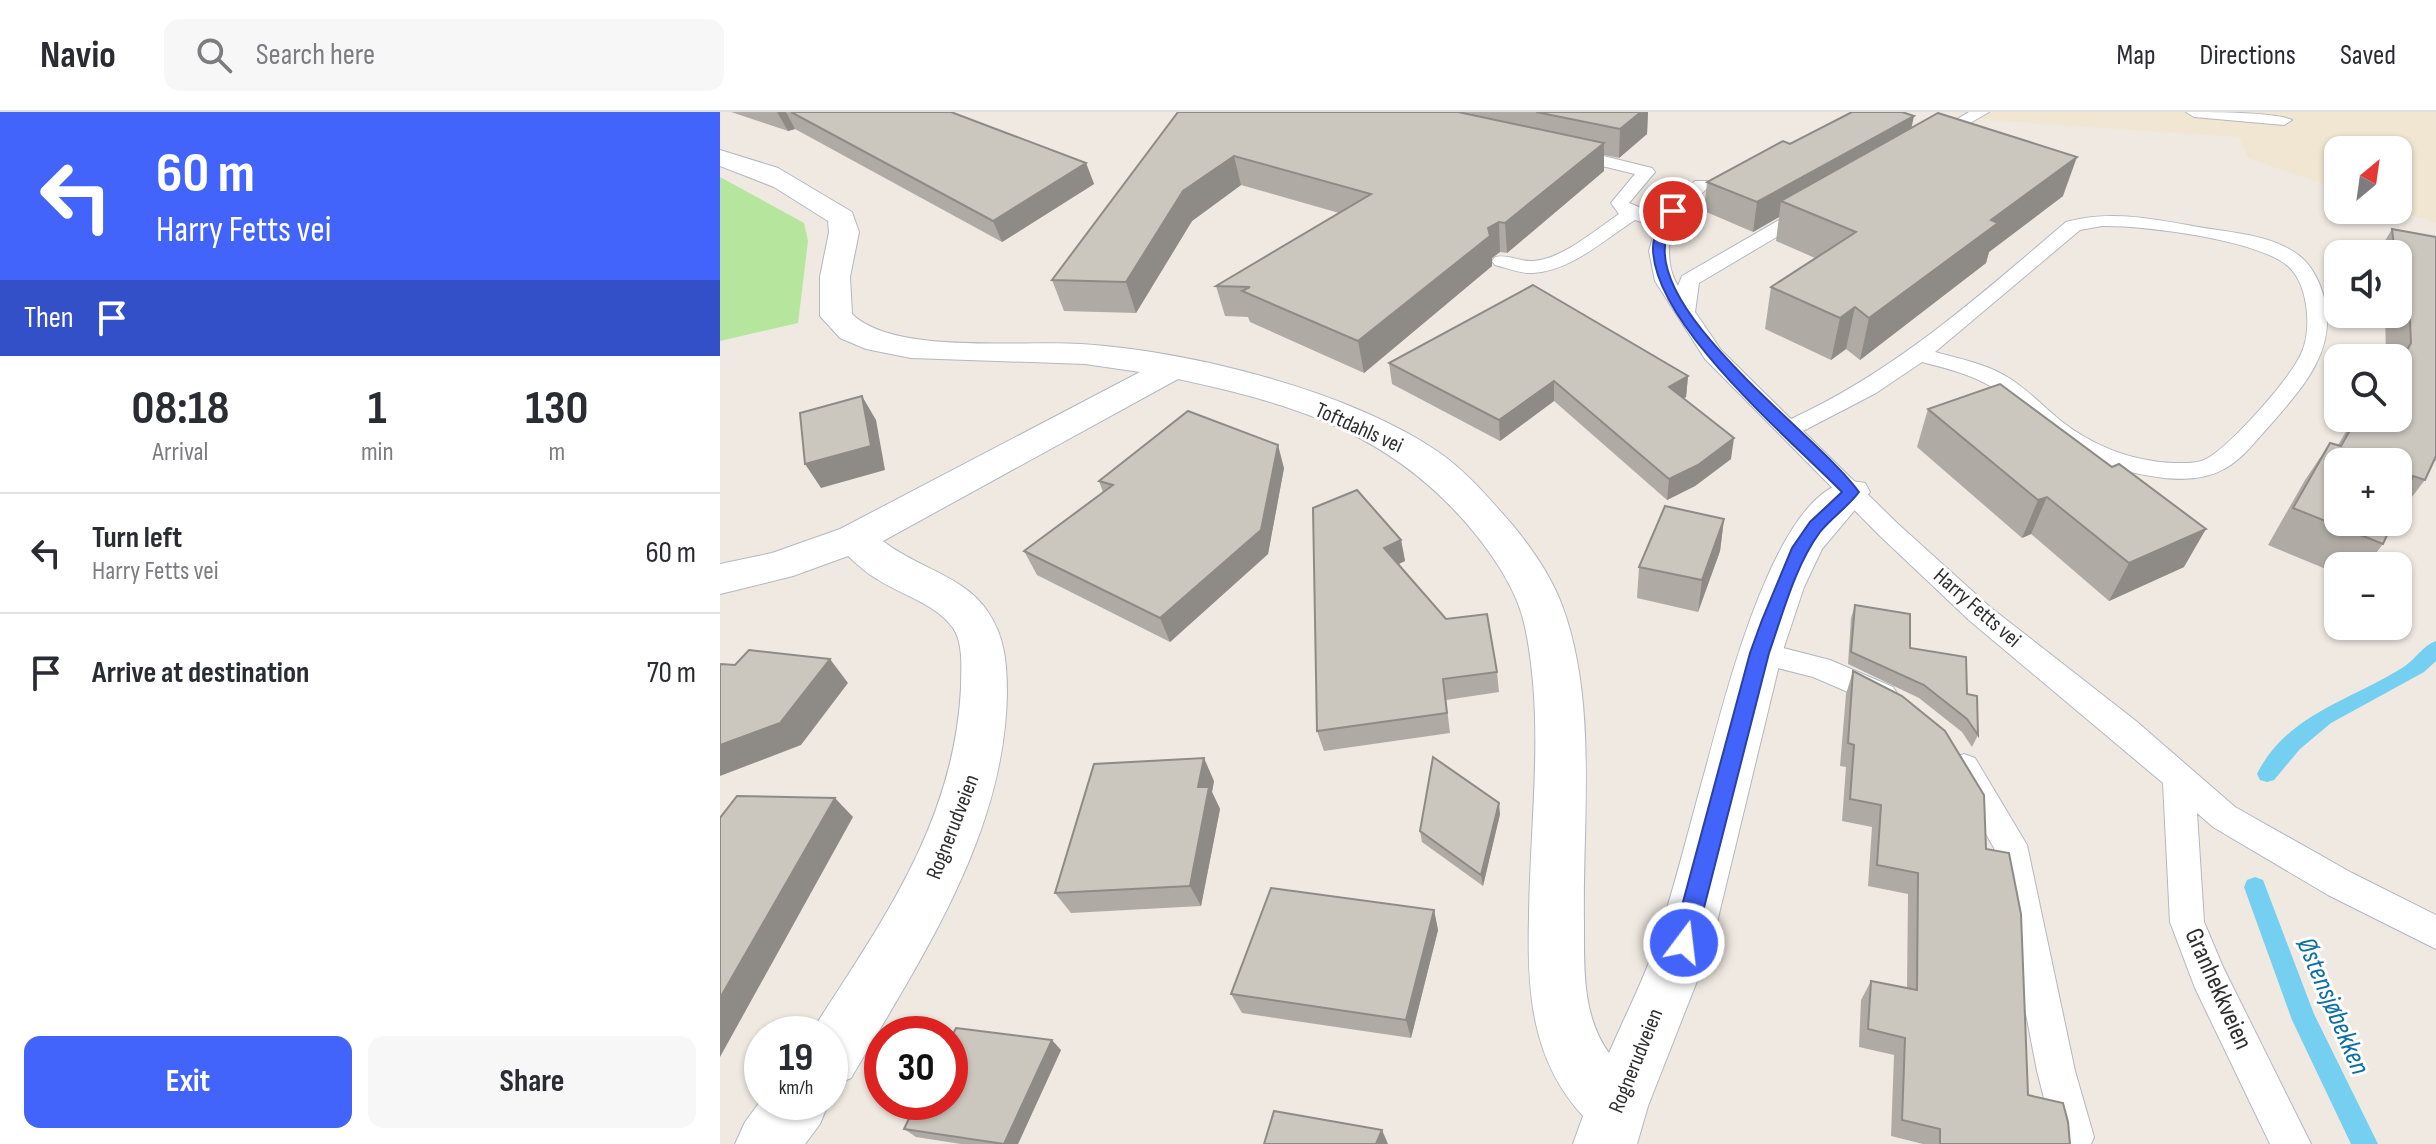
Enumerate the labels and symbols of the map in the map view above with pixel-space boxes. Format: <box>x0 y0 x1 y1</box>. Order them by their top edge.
north arrow <box>2324 136 2412 224</box>
pin <box>1639 177 1707 245</box>
street label: Toftdahls vei <box>1311 397 1407 459</box>
street label: Harry Fetts vei <box>1928 563 2026 653</box>
street label: Rognerudveien <box>921 771 985 883</box>
position arrow <box>1642 901 1726 985</box>
street label: Granhekkveien <box>2178 924 2258 1054</box>
water label: Østensjøbekken <box>2289 933 2377 1080</box>
street label: Rognerudveien <box>1603 1005 1669 1117</box>
speed limit sign: 30 <box>864 1016 968 1120</box>

